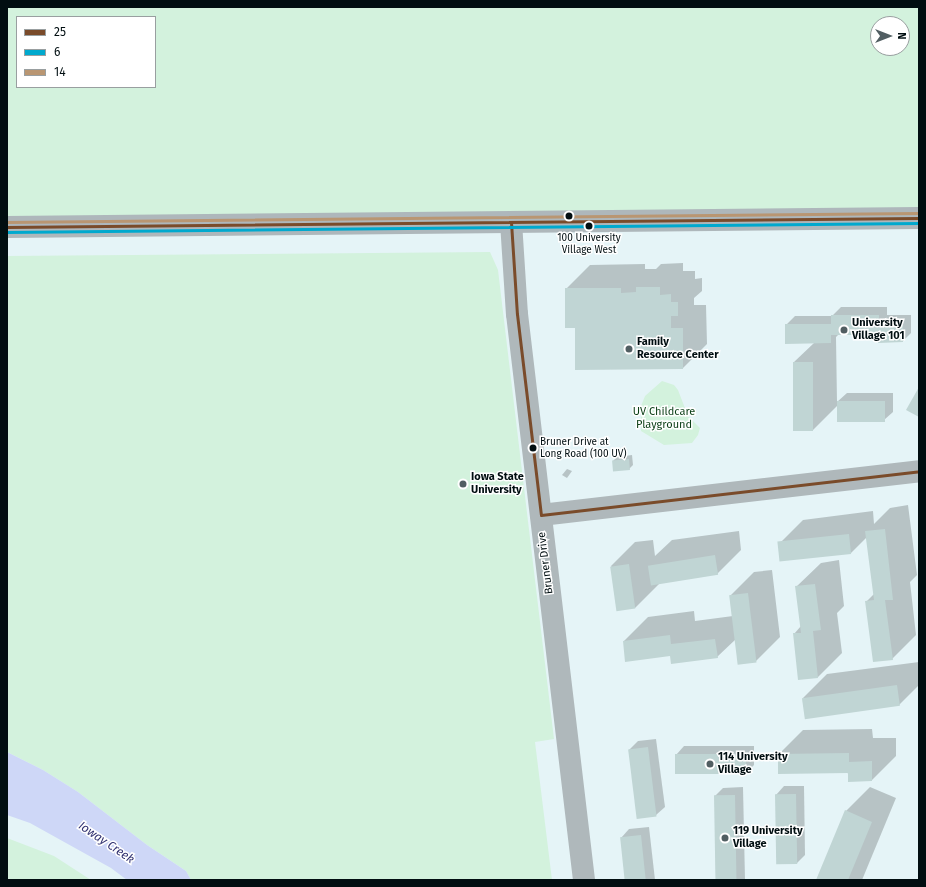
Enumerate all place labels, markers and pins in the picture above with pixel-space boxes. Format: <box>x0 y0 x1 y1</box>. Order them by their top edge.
unlabelled marker <box>564 211 574 221</box>
marker: 100 University Village West <box>584 221 594 231</box>
place label: 100 University Village West <box>557 232 621 256</box>
place label: University Village 101 <box>852 317 905 343</box>
marker: University Village 101 <box>839 325 849 335</box>
place label: Family Resource Center <box>637 336 719 362</box>
marker: Family Resource Center <box>624 344 634 354</box>
place label: Bruner Drive at Long Road (100 UV) <box>540 436 627 460</box>
marker: Bruner Drive at Long Road (100 UV) <box>528 443 538 453</box>
place label: Iowa State University <box>471 471 524 497</box>
marker: Iowa State University <box>458 479 468 489</box>
place label: 114 University Village <box>718 751 788 777</box>
marker: 114 University Village <box>705 759 715 769</box>
place label: 119 University Village <box>733 825 803 851</box>
marker: 119 University Village <box>720 833 730 843</box>

